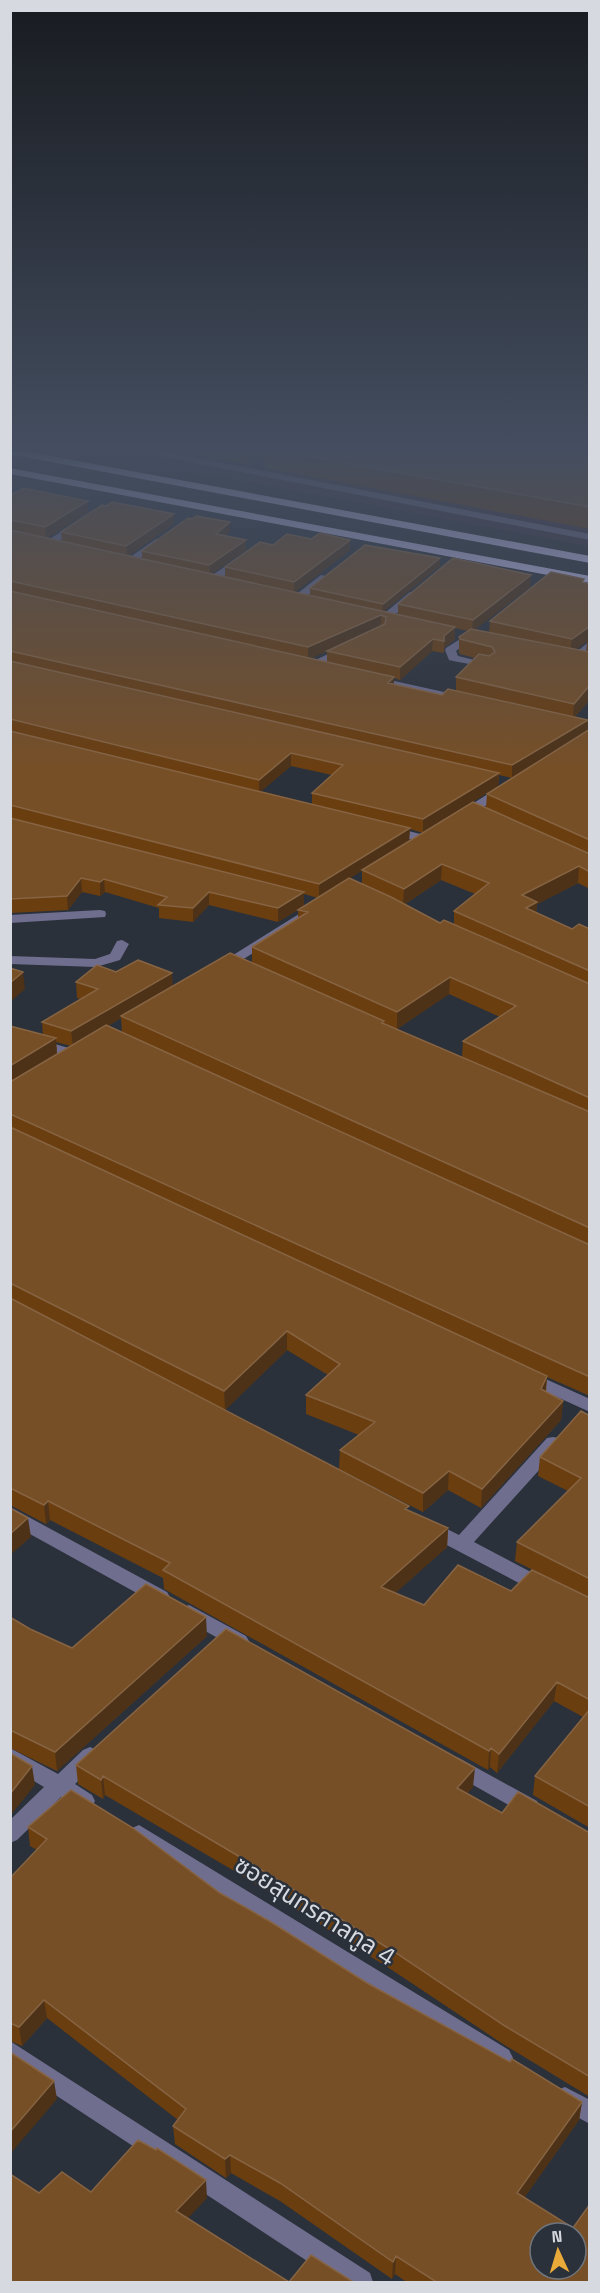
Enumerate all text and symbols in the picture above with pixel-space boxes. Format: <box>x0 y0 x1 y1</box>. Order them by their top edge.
street label: ซอยสุนทรศาลทูล 4 <box>229 1849 402 1973</box>
north arrow <box>528 2221 588 2281</box>
text: N <box>551 2226 563 2247</box>

